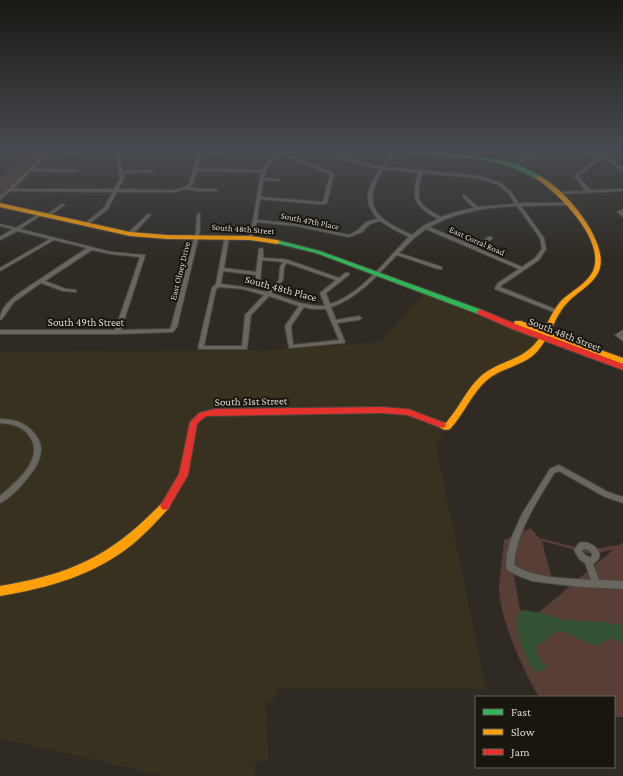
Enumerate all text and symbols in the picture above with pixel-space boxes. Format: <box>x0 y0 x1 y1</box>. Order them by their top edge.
street label: South 47th Place <box>280 210 340 232</box>
street label: South 48th Street <box>211 222 276 236</box>
street label: East Corral Road <box>448 224 507 258</box>
street label: East Olney Drive <box>168 241 192 301</box>
street label: South 48th Place <box>244 273 318 303</box>
street label: South 48th Street <box>527 315 603 354</box>
street label: South 49th Street <box>48 316 125 328</box>
street label: South 51st Street <box>215 394 288 408</box>
legend <box>475 696 615 768</box>
text: Fast <box>511 705 532 719</box>
text: Slow <box>511 725 535 739</box>
text: Jam <box>510 745 530 759</box>

